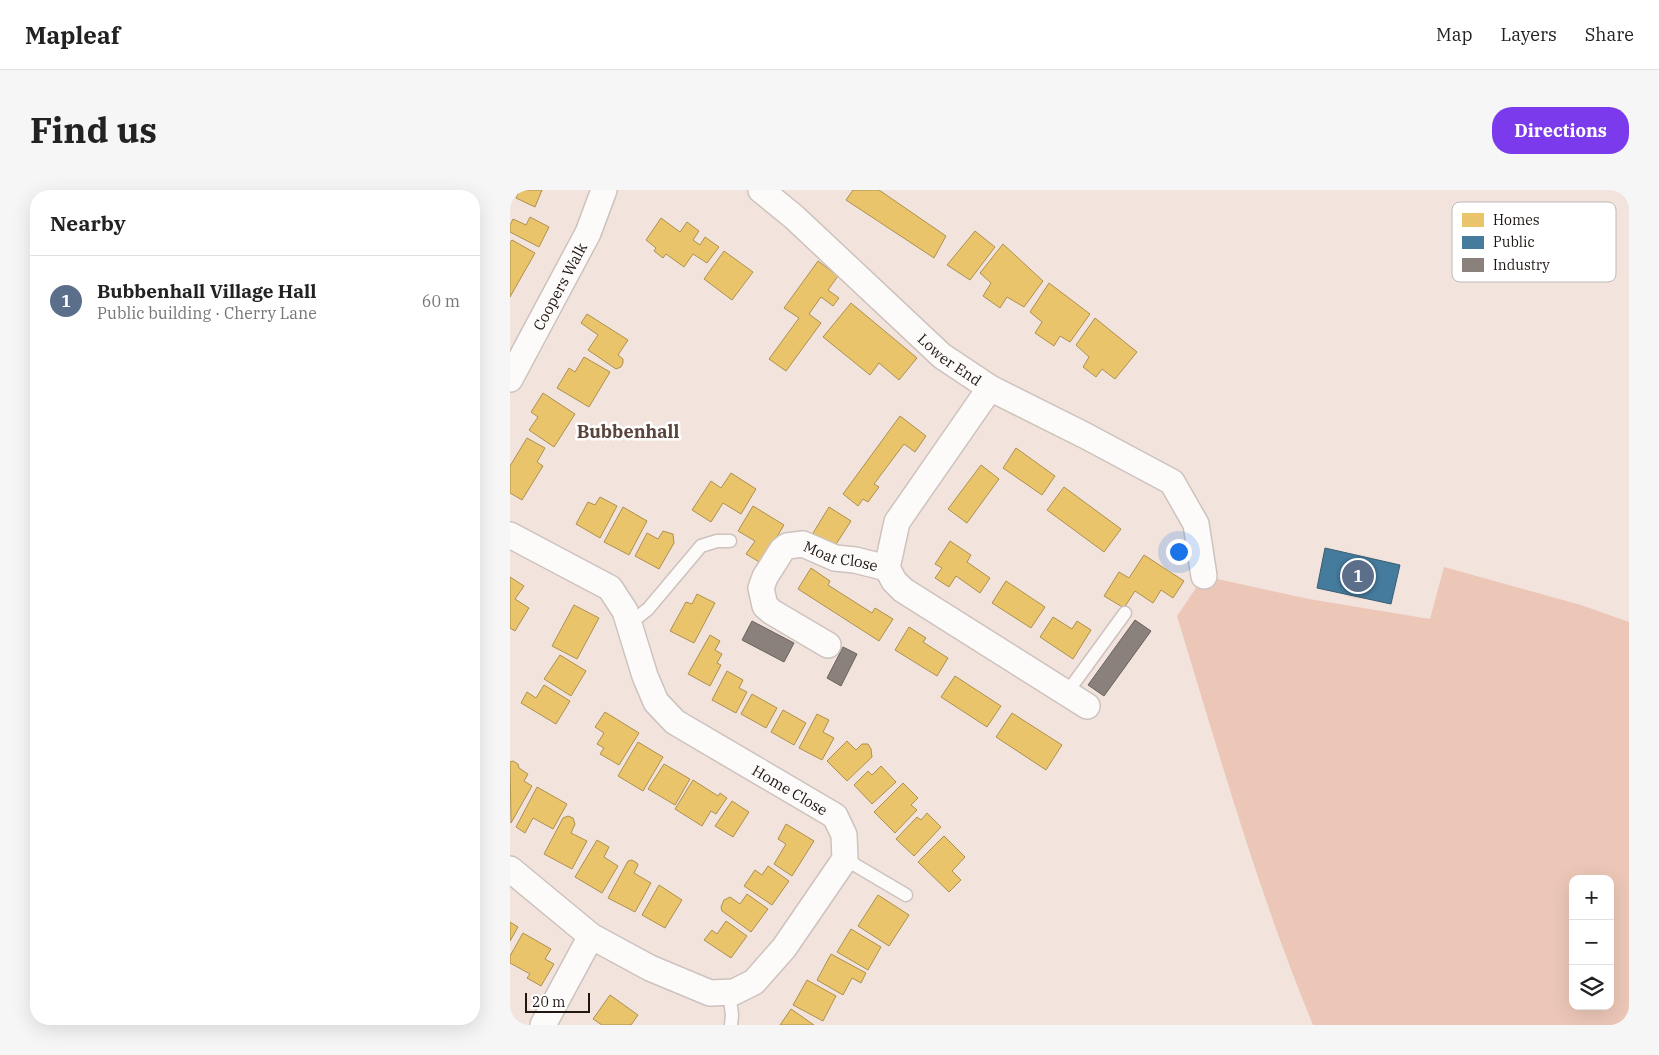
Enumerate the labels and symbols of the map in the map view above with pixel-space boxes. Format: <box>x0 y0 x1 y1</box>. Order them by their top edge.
legend <box>1452 202 1616 282</box>
text: Homes <box>1493 211 1540 229</box>
text: Public <box>1493 233 1535 251</box>
street label: Coopers Walk <box>528 239 591 333</box>
text: Industry <box>1493 256 1550 274</box>
street label: Lower End <box>914 329 986 389</box>
district label: Bubbenhall <box>577 420 679 443</box>
street label: Moat Close <box>801 536 880 575</box>
your location <box>1166 539 1192 565</box>
pin: 1 <box>1342 557 1374 595</box>
street label: Home Close <box>749 760 831 819</box>
scale bar <box>525 990 590 1013</box>

